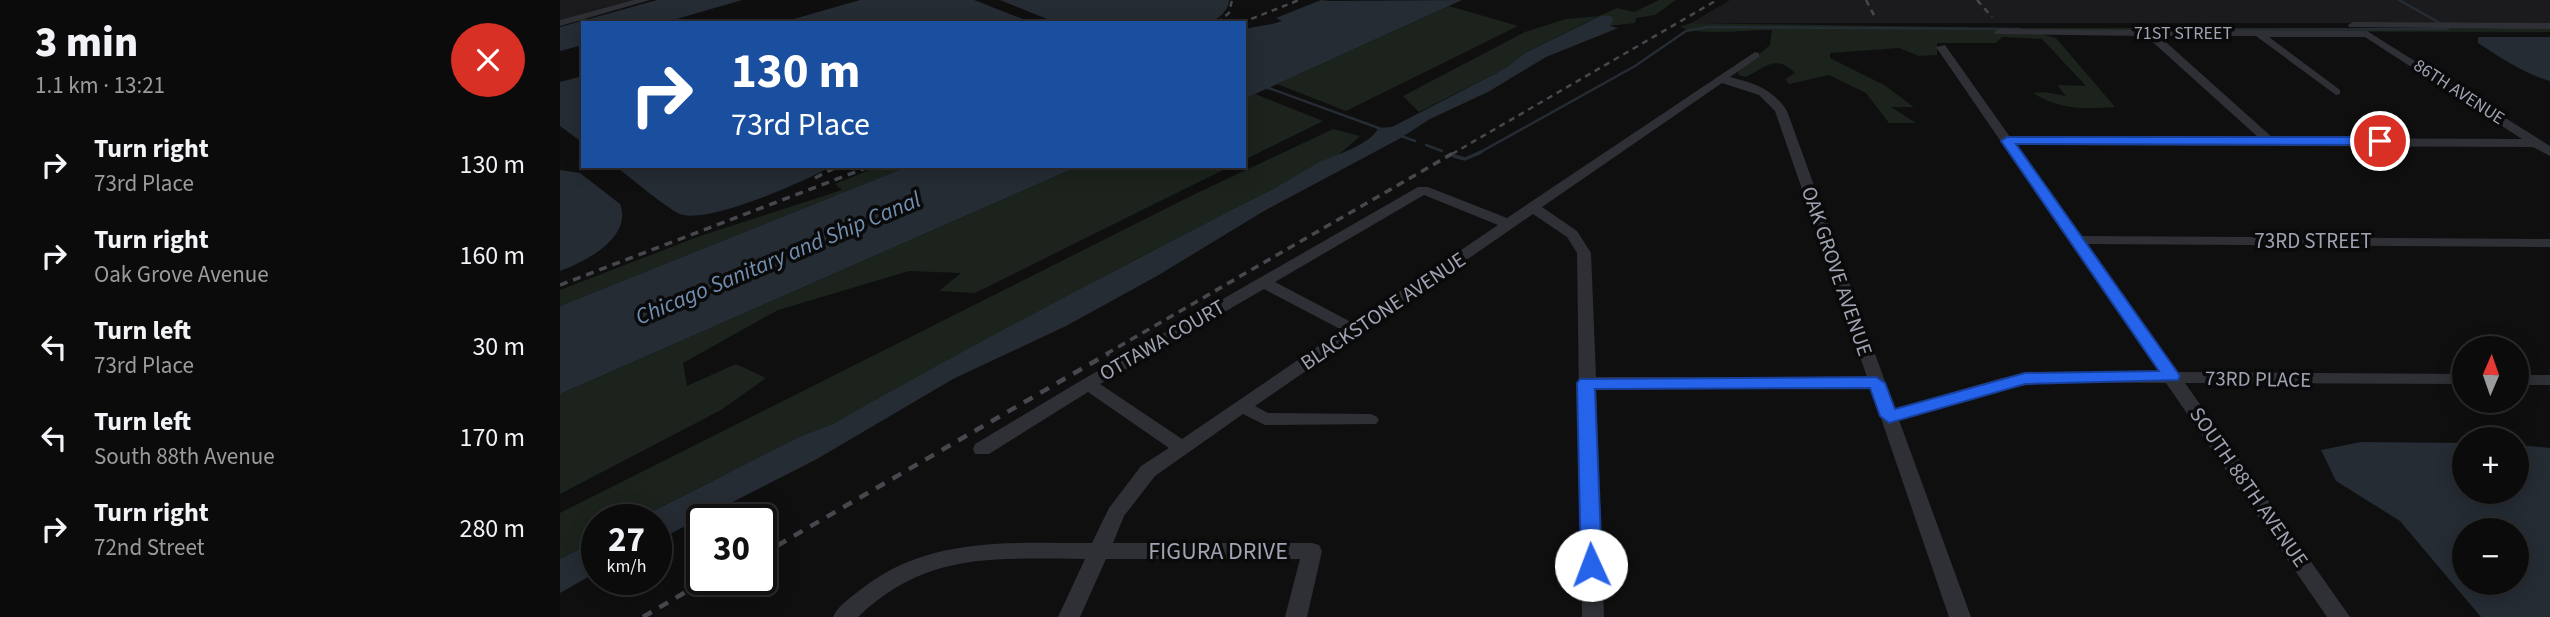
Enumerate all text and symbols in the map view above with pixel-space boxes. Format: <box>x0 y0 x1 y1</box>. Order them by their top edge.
text: 3 min <box>35 13 138 73</box>
street label: 71ST STREET <box>2134 21 2232 46</box>
button: close <box>451 23 525 97</box>
text: 130 m <box>731 37 860 107</box>
icon: right <box>616 49 707 140</box>
street label: 86TH AVENUE <box>2409 53 2509 131</box>
text: 1.1 km · 13:21 <box>35 69 165 102</box>
text: 73rd Place <box>731 102 870 148</box>
pin <box>2350 111 2410 171</box>
icon: arrive <box>2361 122 2399 160</box>
text: Turn right <box>94 130 209 167</box>
icon: right <box>35 146 73 184</box>
text: 130 m <box>459 146 525 183</box>
text: 73rd Place <box>94 167 194 200</box>
street label: OAK GROVE AVENUE <box>1794 182 1880 360</box>
water label: Chicago Sanitary and Ship Canal <box>630 183 926 333</box>
text: Turn right <box>94 221 209 258</box>
street label: 73RD STREET <box>2254 226 2372 256</box>
icon: right <box>35 237 73 275</box>
text: 160 m <box>459 237 525 274</box>
street label: BLACKSTONE AVENUE <box>1294 245 1472 377</box>
text: Oak Grove Avenue <box>94 258 269 291</box>
street label: OTTAWA COURT <box>1094 292 1230 388</box>
text: Turn left <box>94 312 191 349</box>
icon: left <box>35 328 73 366</box>
text: 30 m <box>472 328 525 365</box>
north arrow <box>2452 336 2529 413</box>
map controls <box>2452 336 2529 595</box>
text: 73rd Place <box>94 349 194 382</box>
street label: 73RD PLACE <box>2205 363 2311 395</box>
street label: SOUTH 88TH AVENUE <box>2182 401 2316 573</box>
text: Turn left <box>94 403 191 440</box>
icon: left <box>35 419 73 457</box>
text: 170 m <box>459 419 525 456</box>
button: + <box>2452 427 2529 504</box>
text: South 88th Avenue <box>94 440 275 473</box>
text: Turn right <box>94 494 209 531</box>
speed limit sign: 30 <box>686 504 777 595</box>
icon: right <box>35 510 73 548</box>
text: 280 m <box>459 510 525 547</box>
text: 27 <box>608 515 645 565</box>
button: − <box>2452 518 2529 595</box>
position arrow <box>1554 528 1628 602</box>
text: 72nd Street <box>94 531 204 564</box>
street label: FIGURA DRIVE <box>1148 534 1288 569</box>
text: km/h <box>607 554 646 579</box>

